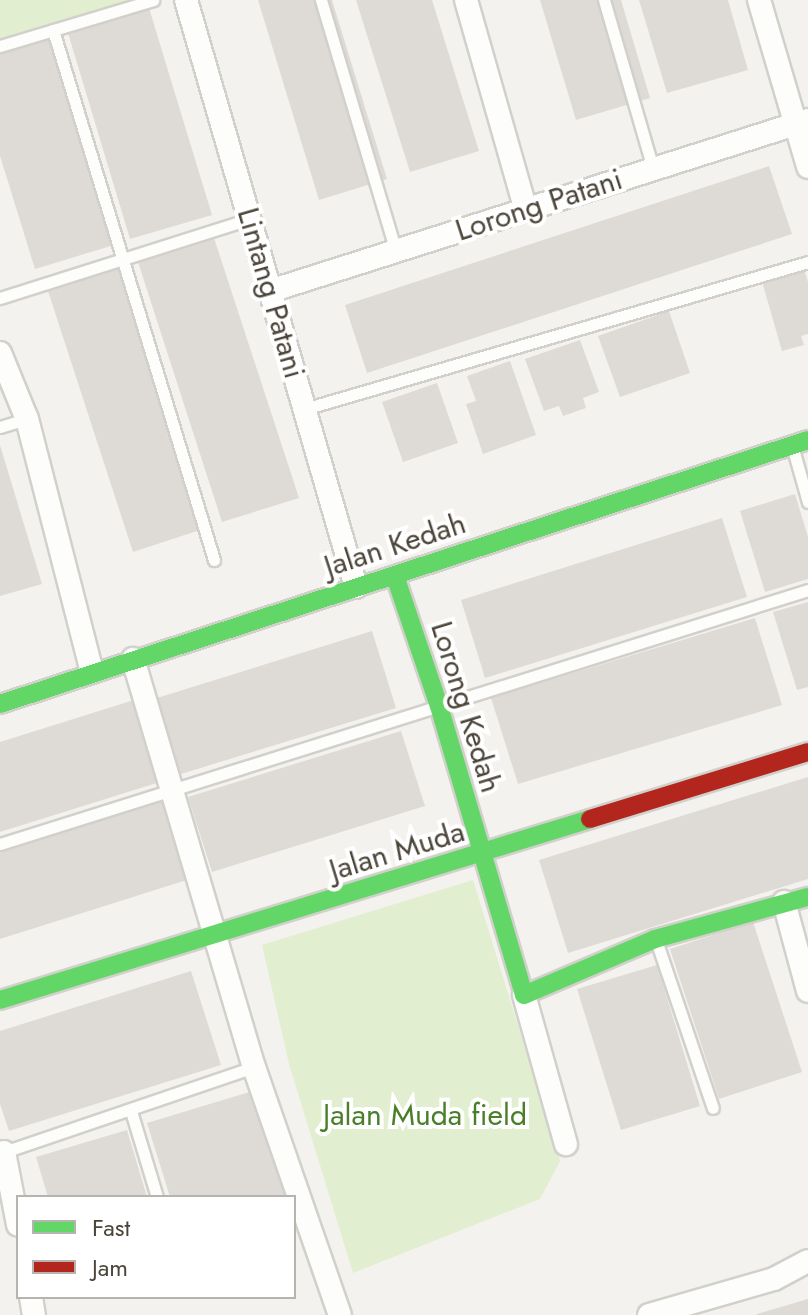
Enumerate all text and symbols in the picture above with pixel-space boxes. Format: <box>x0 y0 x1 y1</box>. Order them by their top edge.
street label: Lorong Patani <box>451 161 627 249</box>
street label: Lintang Patani <box>229 204 313 382</box>
street label: Jalan Kedah <box>320 505 470 585</box>
street label: Lorong Kedah <box>423 617 509 797</box>
street label: Jalan Muda <box>325 813 469 889</box>
park label: Jalan Muda field <box>323 1097 527 1133</box>
legend <box>16 1195 296 1299</box>
text: Fast <box>92 1210 130 1245</box>
text: Jam <box>92 1250 128 1285</box>

